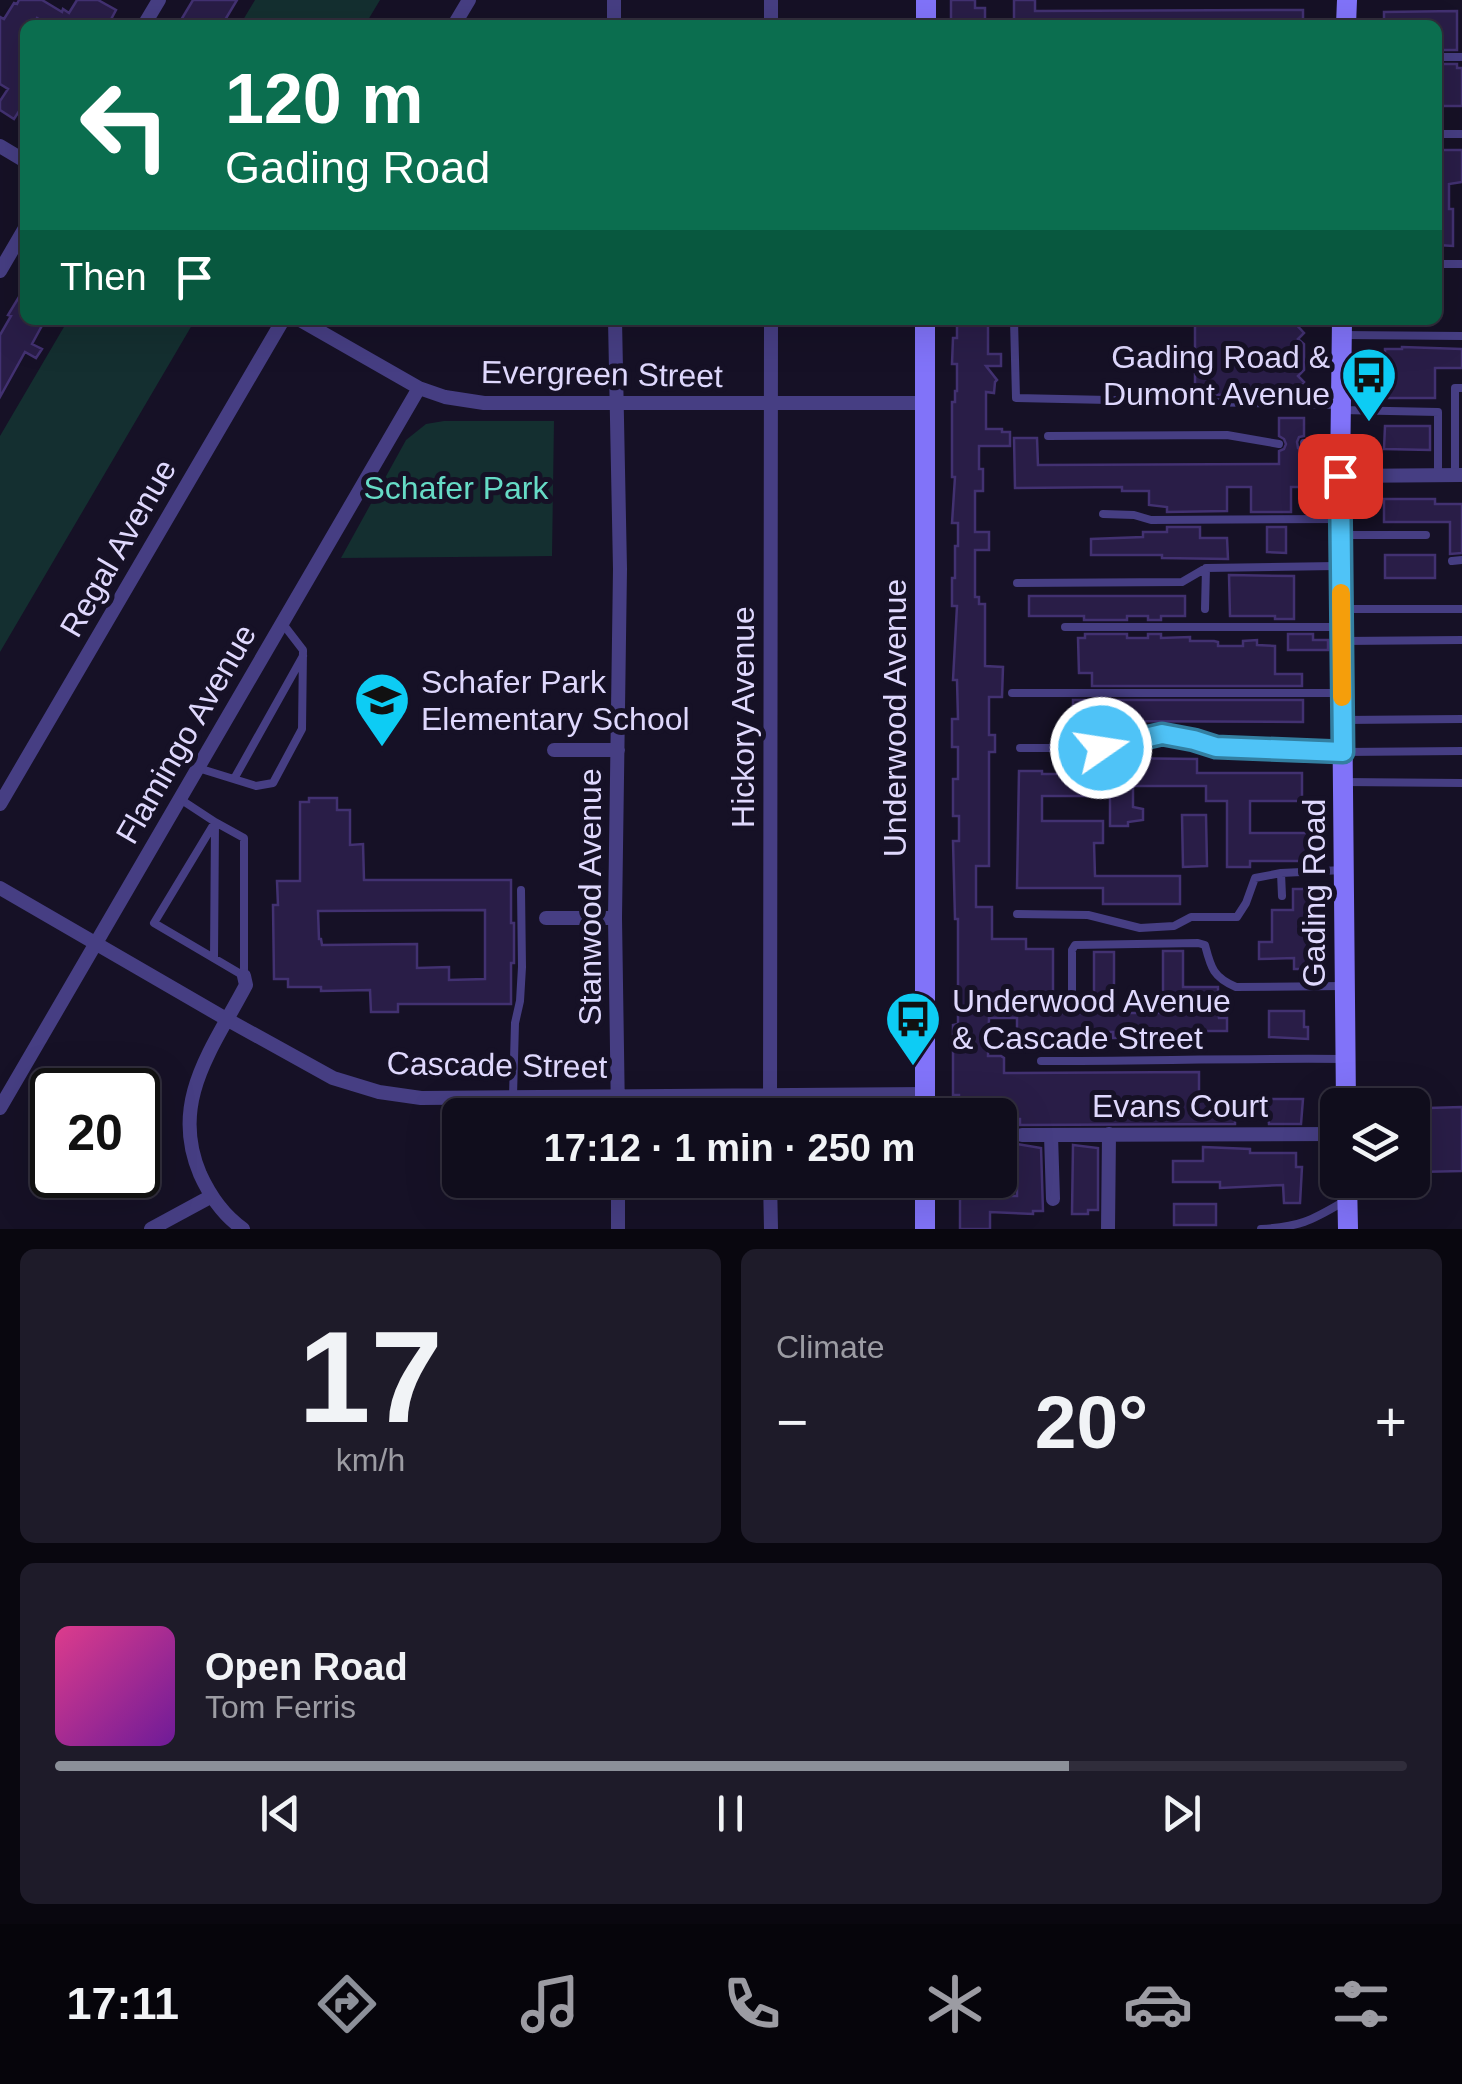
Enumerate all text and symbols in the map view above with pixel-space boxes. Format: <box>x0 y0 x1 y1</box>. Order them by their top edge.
icon: left <box>60 60 190 190</box>
text: 120 m <box>225 60 423 138</box>
text: Gading Road <box>225 142 490 193</box>
icon: arrive <box>167 250 222 305</box>
text: Then <box>60 256 147 298</box>
place label: Gading Road & Dumont Avenue <box>1103 339 1330 412</box>
bus stop icon: Gading Road & Dumont Avenue <box>1339 345 1399 424</box>
street label: Evergreen Street <box>481 354 723 394</box>
pin <box>1298 434 1383 519</box>
icon: arrive <box>1313 449 1368 504</box>
street label: Regal Avenue <box>53 453 183 643</box>
park label: Schafer Park <box>364 470 549 506</box>
street label: Underwood Avenue <box>877 579 913 857</box>
street label: Hickory Avenue <box>725 606 761 828</box>
street label: Flamingo Avenue <box>109 618 263 850</box>
place label: Schafer Park Elementary School <box>421 664 690 737</box>
school or university icon: Schafer Park Elementary School <box>352 670 412 749</box>
position arrow <box>1049 696 1153 800</box>
street label: Stanwood Avenue <box>572 768 608 1026</box>
street label: Gading Road <box>1296 799 1332 987</box>
place label: Underwood Avenue & Cascade Street <box>952 983 1231 1056</box>
bus stop icon: Underwood Avenue & Cascade Street <box>883 989 943 1068</box>
street label: Cascade Street <box>386 1045 608 1085</box>
speed limit sign: 20 <box>30 1068 160 1198</box>
street label: Evans Court <box>1092 1088 1268 1124</box>
map controls <box>1320 1088 1430 1198</box>
button: layers <box>1320 1088 1430 1198</box>
text: 17:12 · 1 min · 250 m <box>544 1127 915 1169</box>
text: 17 <box>298 1304 443 1450</box>
text: Climate <box>776 1329 884 1365</box>
text: 20° <box>1035 1380 1148 1464</box>
text: − <box>776 1391 808 1453</box>
text: + <box>1375 1391 1407 1453</box>
text: km/h <box>336 1442 405 1478</box>
text: Open Road <box>205 1646 408 1688</box>
text: Tom Ferris <box>205 1689 356 1725</box>
icon: previous <box>253 1786 308 1841</box>
icon: pause <box>703 1786 758 1841</box>
icon: next <box>1154 1786 1209 1841</box>
icon: directions <box>312 1969 382 2039</box>
icon: music <box>515 1969 585 2039</box>
icon: phone <box>717 1969 787 2039</box>
icon: climate <box>920 1969 990 2039</box>
icon: car <box>1123 1969 1193 2039</box>
icon: filters <box>1326 1969 1396 2039</box>
text: 17:11 <box>66 1978 179 2029</box>

